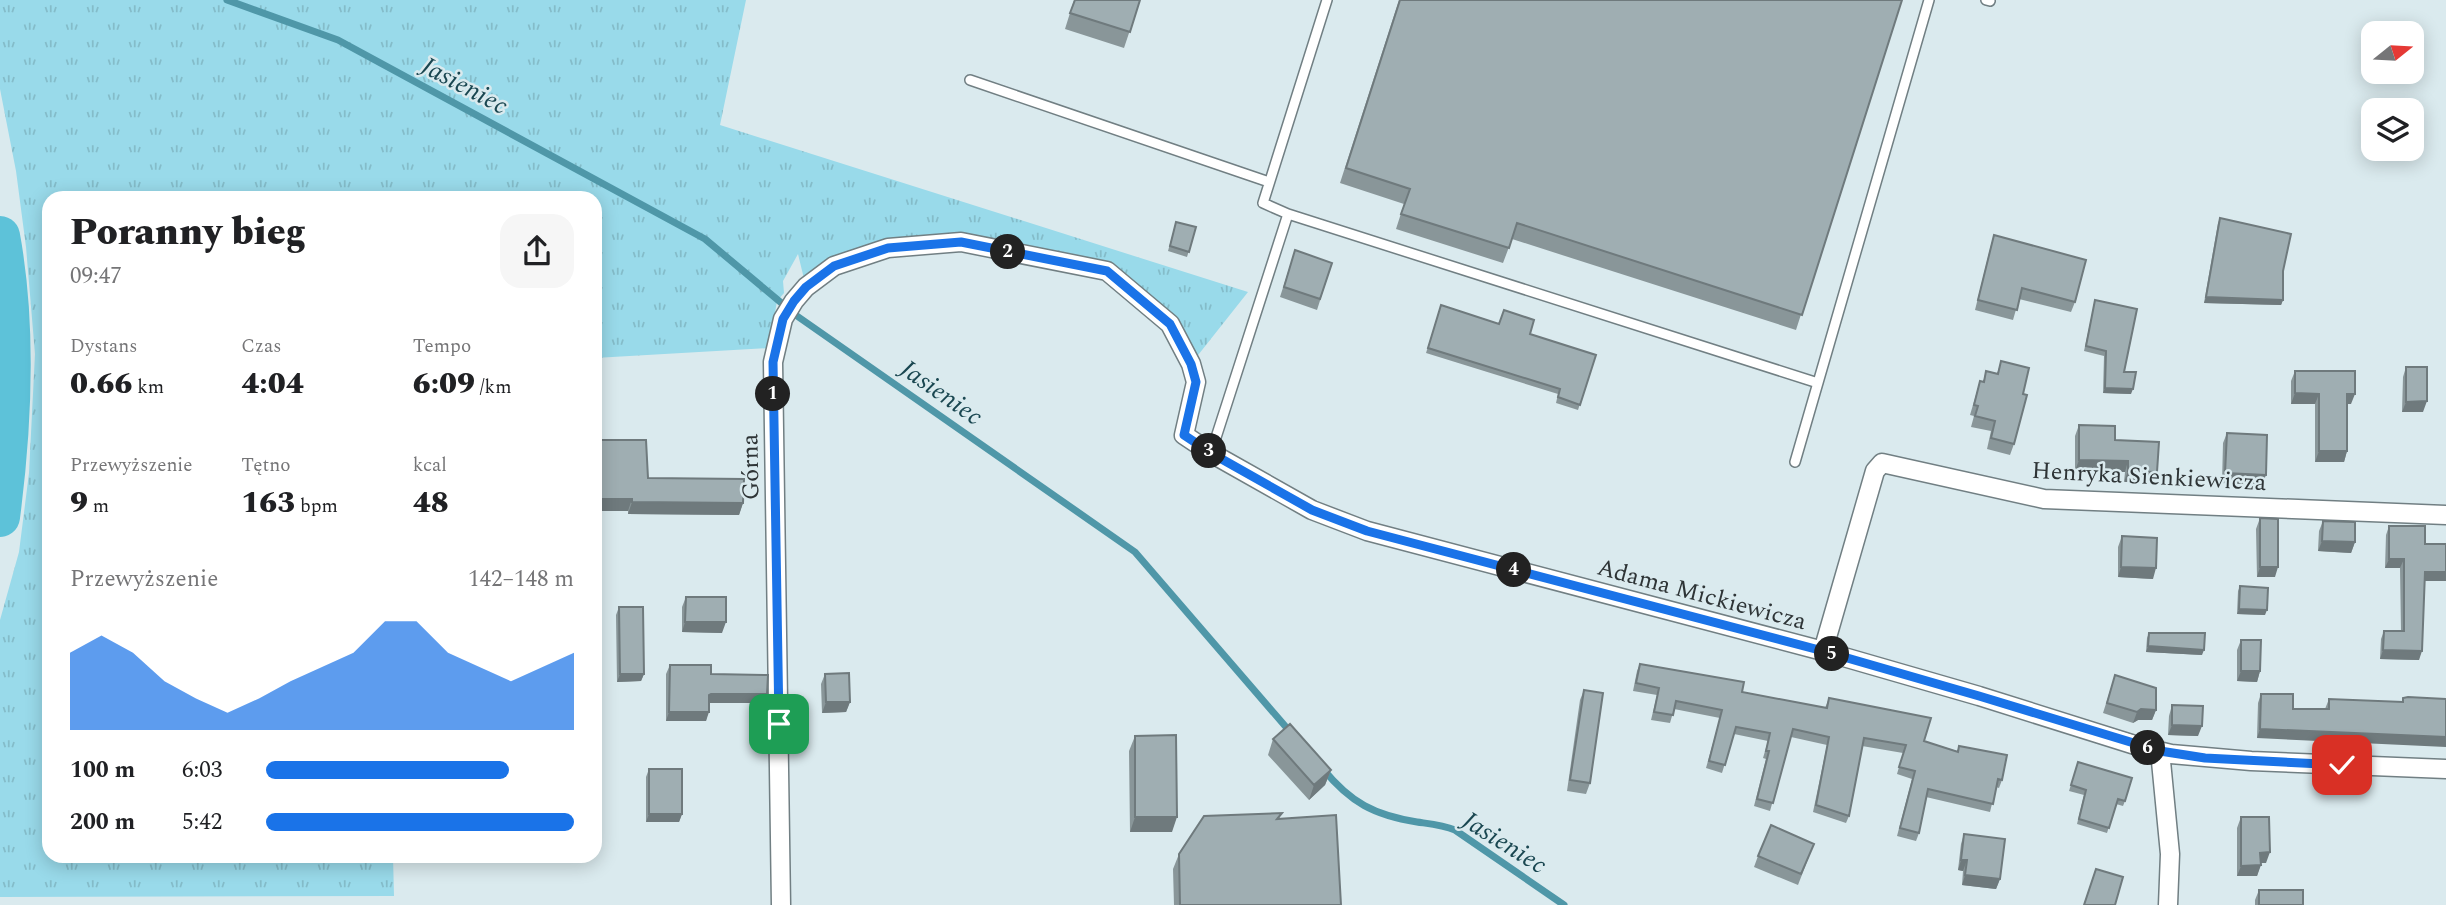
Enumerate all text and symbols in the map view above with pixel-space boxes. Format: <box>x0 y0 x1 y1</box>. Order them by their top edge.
north arrow <box>2361 21 2424 84</box>
map controls <box>2361 21 2424 161</box>
water label: Jasieniec <box>412 45 515 126</box>
button: layers <box>2361 98 2424 161</box>
text: Poranny bieg <box>70 204 306 262</box>
button: share <box>500 214 574 288</box>
pin: 2 <box>990 234 1026 270</box>
text: 2 <box>1002 237 1013 266</box>
text: 09:47 <box>70 259 122 294</box>
text: Dystans <box>70 332 138 361</box>
text: Czas <box>241 332 281 361</box>
text: Tempo <box>413 332 471 361</box>
water label: Jasieniec <box>890 348 991 436</box>
text: 0.66 <box>70 361 132 407</box>
text: 4:04 <box>241 361 304 407</box>
text: 6:09 <box>413 361 475 407</box>
text: km <box>132 373 164 402</box>
text: /km <box>475 373 512 402</box>
pin: 1 <box>756 376 790 412</box>
text: 1 <box>767 379 778 408</box>
street label: Górna <box>732 433 770 501</box>
pin: 3 <box>1192 434 1226 468</box>
text: 3 <box>1203 436 1214 465</box>
text: Przewyższenie <box>70 451 193 480</box>
text: Tętno <box>241 451 291 480</box>
text: kcal <box>413 451 447 480</box>
street label: Henryka Sienkiewicza <box>2031 453 2268 501</box>
text: 9 <box>70 480 88 526</box>
text: 163 <box>241 480 295 526</box>
text: 48 <box>413 480 449 526</box>
text: m <box>88 492 109 521</box>
text: bpm <box>295 492 338 521</box>
street label: Adama Mickiewicza <box>1593 550 1811 640</box>
pin: 4 <box>1496 552 1532 588</box>
text: 4 <box>1508 555 1519 584</box>
text: Przewyższenie <box>70 562 218 597</box>
text: 142–148 m <box>468 562 574 597</box>
pin: 5 <box>1814 636 1850 672</box>
text: 5 <box>1826 639 1837 668</box>
pin <box>749 694 809 754</box>
icon: arrive <box>760 705 798 743</box>
pin: 6 <box>2130 730 2166 766</box>
text: 6 <box>2142 733 2153 762</box>
pin <box>2312 735 2372 795</box>
icon: check <box>2323 746 2361 784</box>
text: 100 m <box>70 753 135 788</box>
text: 6:03 <box>182 753 222 788</box>
water label: Jasieniec <box>1452 800 1555 885</box>
text: 200 m <box>70 805 135 840</box>
text: 5:42 <box>182 805 222 840</box>

